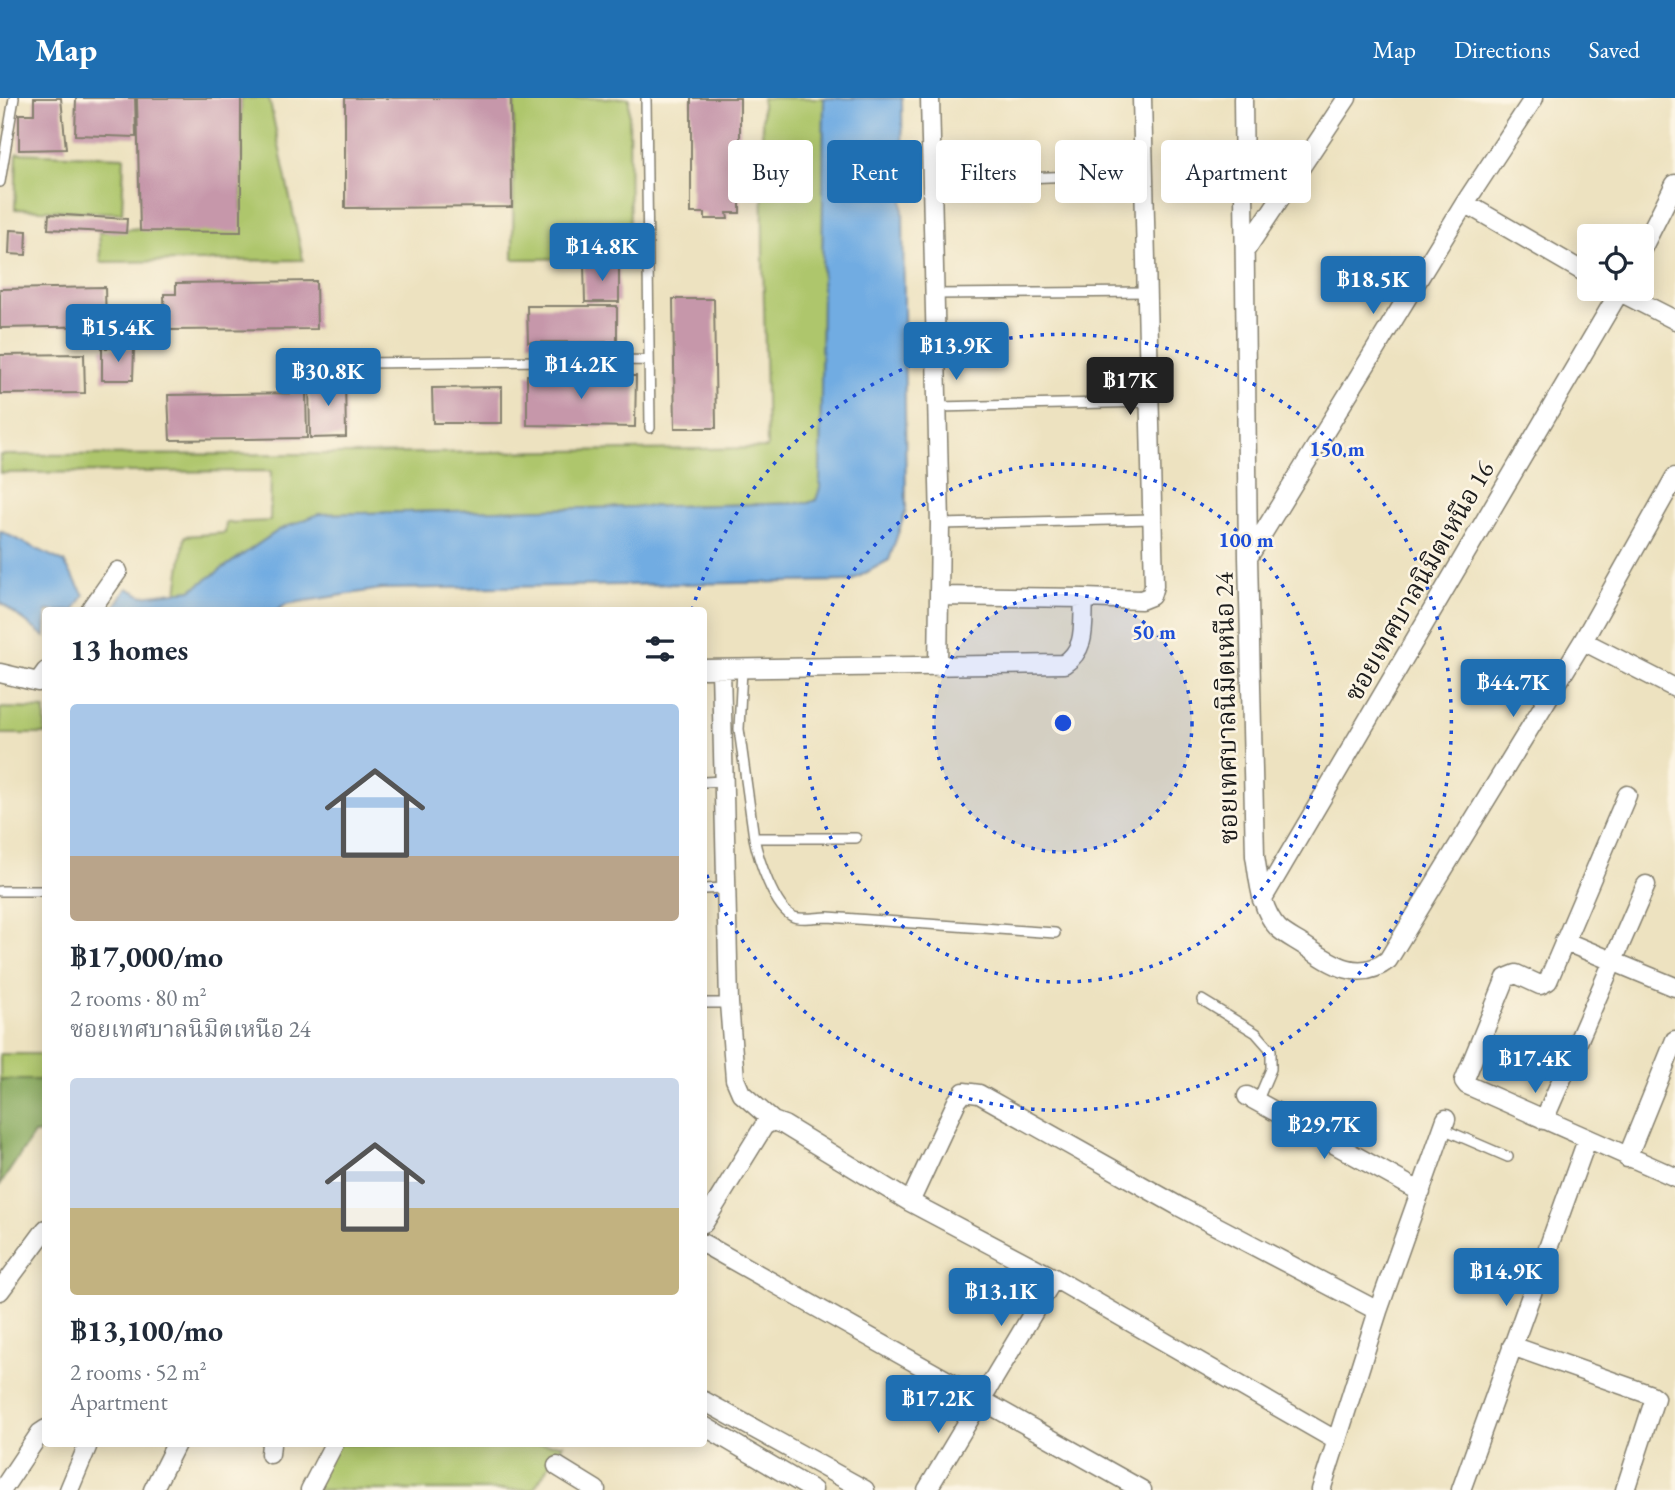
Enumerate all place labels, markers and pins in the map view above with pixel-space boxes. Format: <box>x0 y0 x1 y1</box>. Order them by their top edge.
pin: ฿14.8K <box>545 223 659 283</box>
pin: ฿18.5K <box>1316 256 1430 316</box>
pin: ฿15.4K <box>61 304 175 364</box>
pin: ฿13.9K <box>899 322 1013 382</box>
pin: ฿14.2K <box>524 342 638 401</box>
pin: ฿30.8K <box>271 348 385 408</box>
pin: ฿17K <box>1089 358 1171 417</box>
pin: ฿44.7K <box>1456 660 1570 719</box>
centre of rings <box>1051 711 1075 735</box>
pin: ฿17.4K <box>1478 1035 1592 1095</box>
pin: ฿29.7K <box>1267 1102 1381 1161</box>
pin: ฿14.9K <box>1449 1248 1563 1308</box>
pin: ฿13.1K <box>944 1268 1058 1328</box>
pin: ฿17.2K <box>881 1376 995 1435</box>

